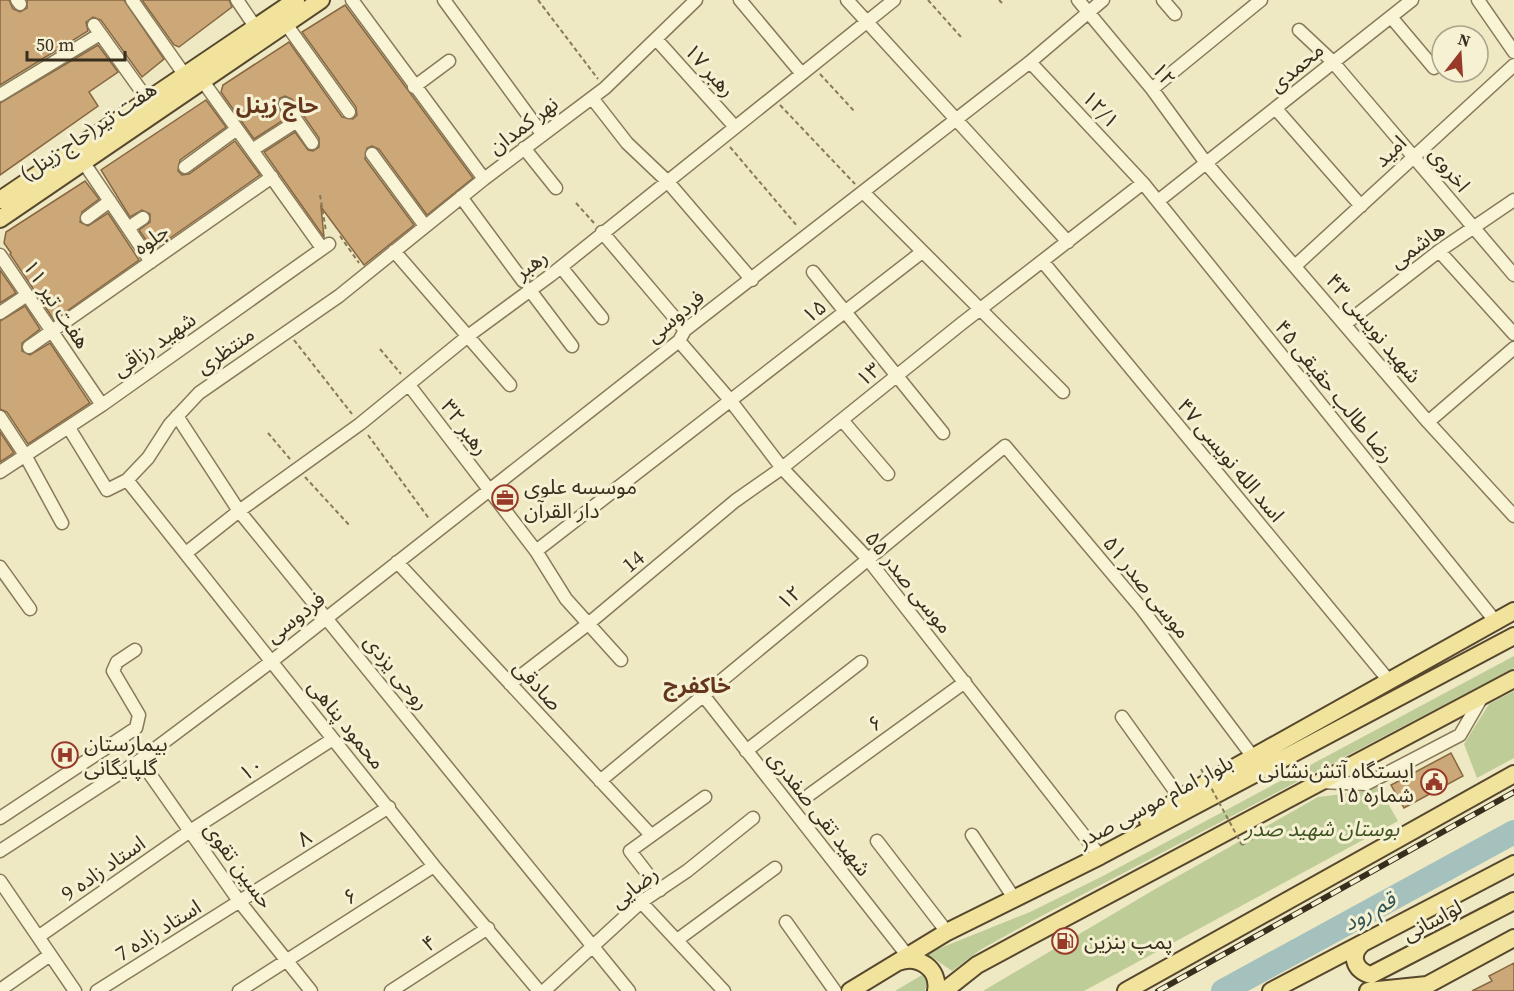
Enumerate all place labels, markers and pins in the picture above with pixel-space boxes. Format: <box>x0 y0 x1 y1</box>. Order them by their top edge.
place label: موسسه علوی دار القرآن <box>524 472 637 525</box>
office icon: موسسه علوی دار القرآن <box>490 483 520 513</box>
place label: بیمارستان گلپایگانی <box>84 729 168 782</box>
hospital icon: بیمارستان گلپایگانی <box>50 740 80 770</box>
place label: ایستگاه آتش‌نشانی شماره ۱۵ <box>1258 756 1414 809</box>
public building icon: ایستگاه آتش‌نشانی شماره ۱۵ <box>1419 767 1449 797</box>
fuel station icon: پمپ بنزین <box>1050 926 1080 956</box>
place label: پمپ بنزین <box>1084 927 1172 956</box>

